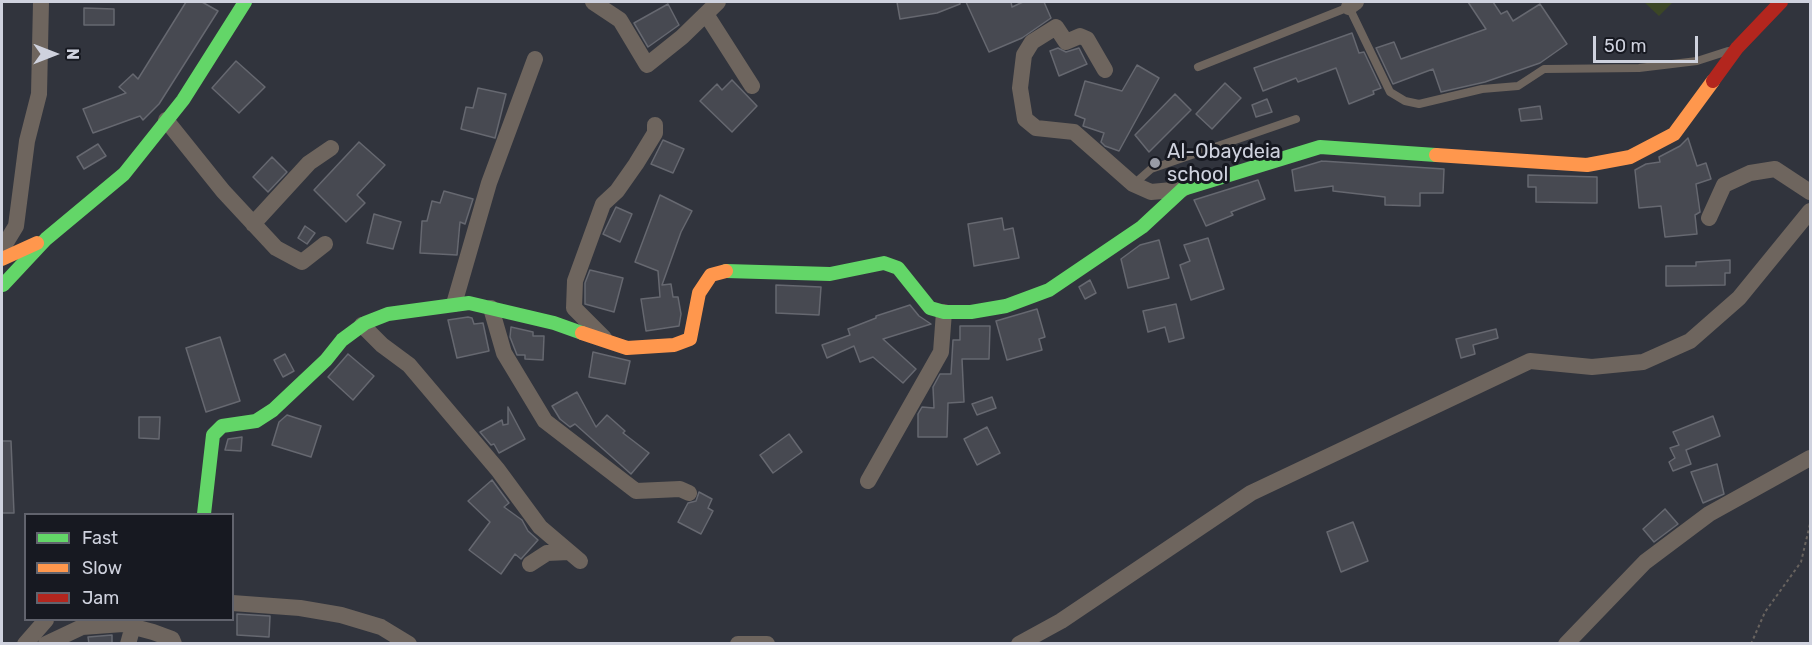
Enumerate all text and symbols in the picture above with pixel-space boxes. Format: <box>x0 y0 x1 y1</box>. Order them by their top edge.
north arrow <box>24 24 84 84</box>
scale bar <box>1596 24 1701 62</box>
text: 50 m <box>1604 35 1647 57</box>
text: N <box>63 48 82 60</box>
place label: Al-Obaydeia school <box>1167 140 1281 187</box>
marker: Al-Obaydeia school <box>1148 156 1162 170</box>
legend <box>24 513 234 621</box>
text: Fast <box>82 527 118 549</box>
text: Slow <box>82 557 122 579</box>
text: Jam <box>82 587 119 609</box>

